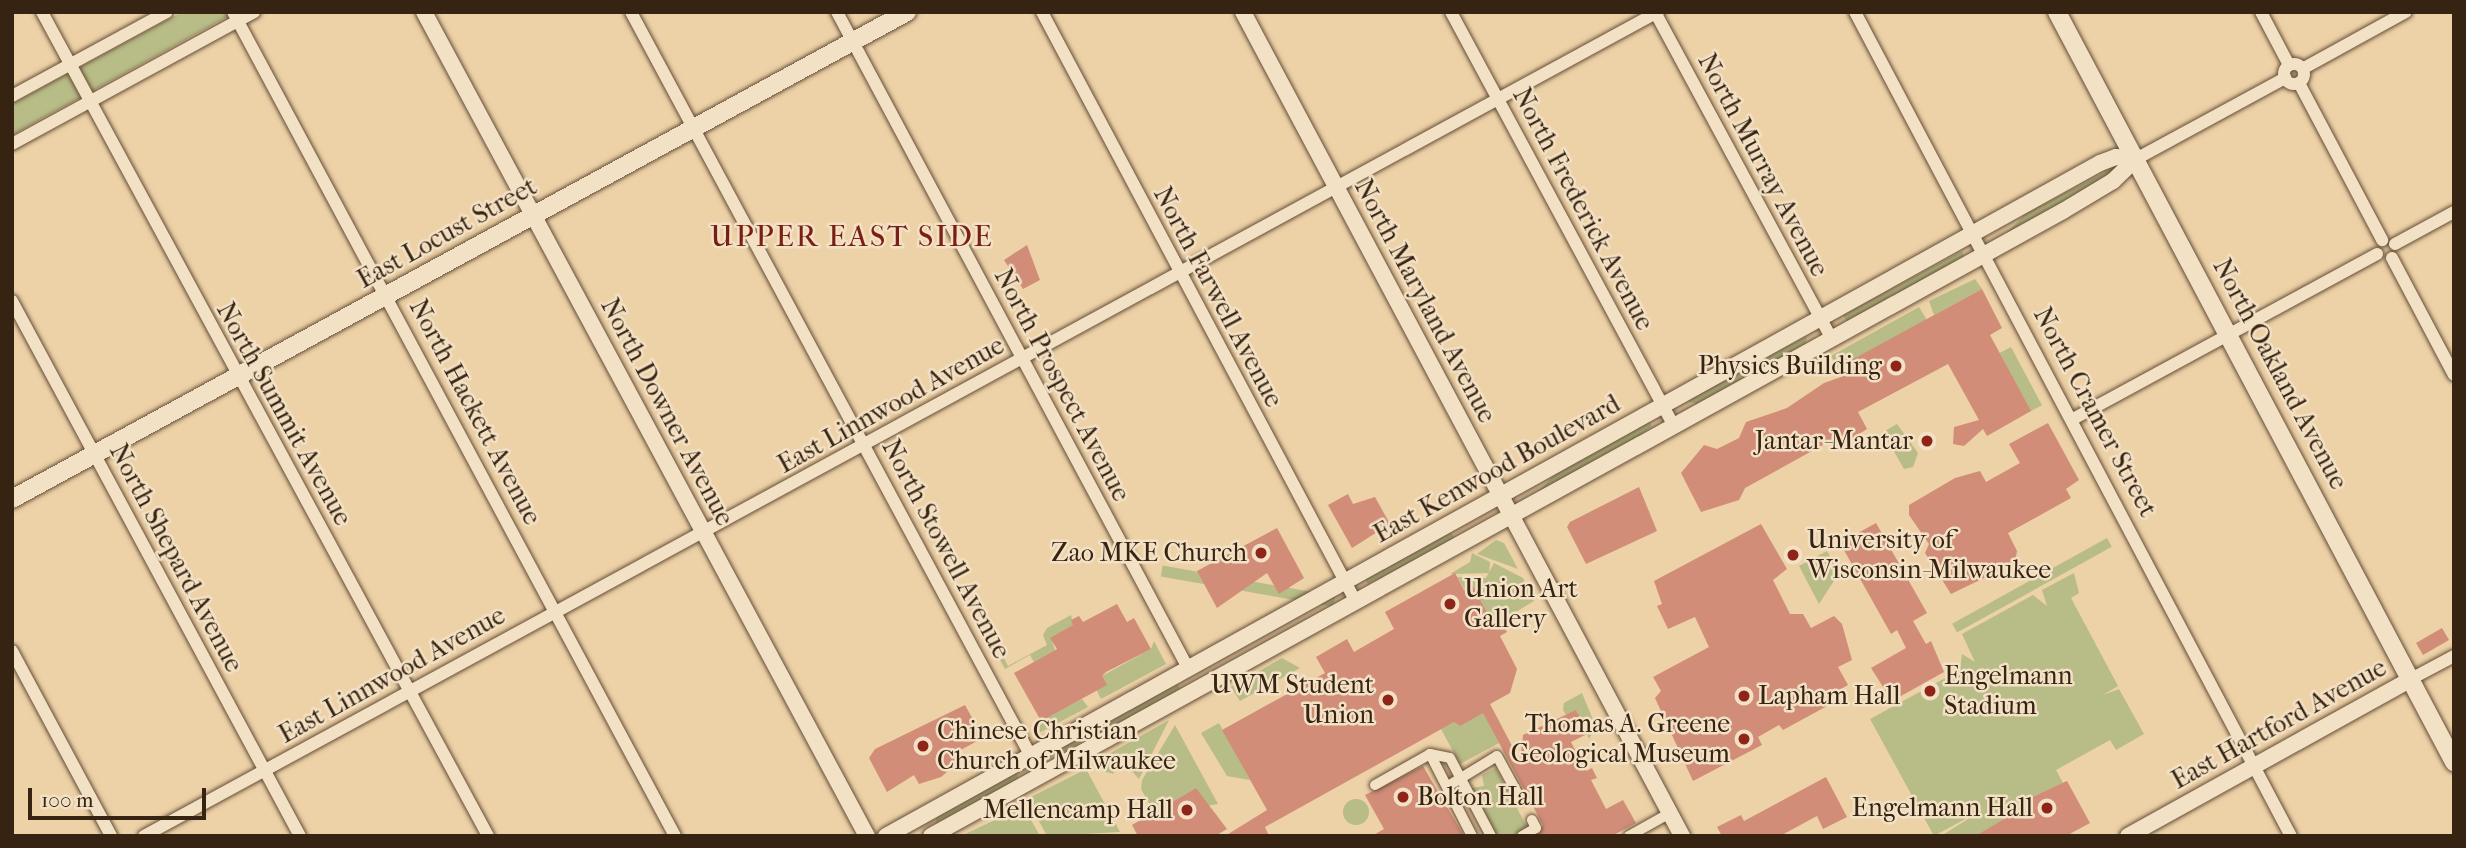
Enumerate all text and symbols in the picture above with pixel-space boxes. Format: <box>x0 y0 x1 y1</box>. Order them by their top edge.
street label: North Murray Avenue <box>1691 48 1835 282</box>
street label: North Frederick Avenue <box>1506 82 1660 336</box>
street label: East Locust Street <box>352 171 542 295</box>
street label: North Maryland Avenue <box>1348 174 1502 428</box>
street label: North Farwell Avenue <box>1147 181 1289 413</box>
district label: UPPER EAST SIDE <box>712 219 992 255</box>
street label: North Oakland Avenue <box>2206 253 2354 495</box>
street label: North Prospect Avenue <box>987 263 1137 507</box>
street label: North Downer Avenue <box>594 293 740 531</box>
street label: North Hackett Avenue <box>402 294 548 530</box>
street label: North Summit Avenue <box>210 297 358 531</box>
street label: North Cramer Street <box>2027 302 2163 522</box>
street label: East Linnwood Avenue <box>772 330 1010 480</box>
place label: Physics Building <box>1698 350 1882 382</box>
marker: Physics Building <box>1888 358 1904 374</box>
street label: East Kenwood Boulevard <box>1368 388 1626 550</box>
place label: Jantar-Mantar <box>1755 425 1913 457</box>
marker: Jantar-Mantar <box>1919 433 1935 449</box>
street label: North Stowell Avenue <box>875 434 1017 664</box>
street label: North Shepard Avenue <box>103 438 249 678</box>
place label: University of Wisconsin-Milwaukee <box>1807 524 2051 586</box>
place label: Zao MKE Church <box>1051 537 1247 569</box>
marker: Zao MKE Church <box>1253 545 1269 561</box>
marker: University of Wisconsin-Milwaukee <box>1785 547 1801 563</box>
place label: Union Art Gallery <box>1464 573 1578 634</box>
marker: Union Art Gallery <box>1442 596 1458 612</box>
street label: East Linnwood Avenue <box>273 600 511 750</box>
street label: East Hartford Avenue <box>2166 652 2392 796</box>
place label: Engelmann Stadium <box>1944 660 2073 722</box>
place label: UWM Student Union <box>1211 669 1374 730</box>
place label: Lapham Hall <box>1758 680 1900 712</box>
marker: Engelmann Stadium <box>1922 683 1938 699</box>
marker: Lapham Hall <box>1736 688 1752 704</box>
marker: UWM Student Union <box>1380 692 1396 708</box>
place label: Thomas A. Greene Geological Museum <box>1511 708 1730 770</box>
place label: Chinese Christian Church of Milwaukee <box>937 715 1176 776</box>
marker: Thomas A. Greene Geological Museum <box>1736 731 1752 747</box>
marker: Chinese Christian Church of Milwaukee <box>915 738 931 754</box>
scale bar <box>32 774 210 818</box>
place label: Bolton Hall <box>1417 781 1544 813</box>
text: 100 m <box>41 788 94 812</box>
marker: Bolton Hall <box>1395 789 1411 805</box>
place label: Engelmann Hall <box>1852 792 2033 824</box>
place label: Mellencamp Hall <box>983 794 1173 826</box>
marker: Engelmann Hall <box>2039 800 2055 816</box>
marker: Mellencamp Hall <box>1179 802 1195 818</box>

